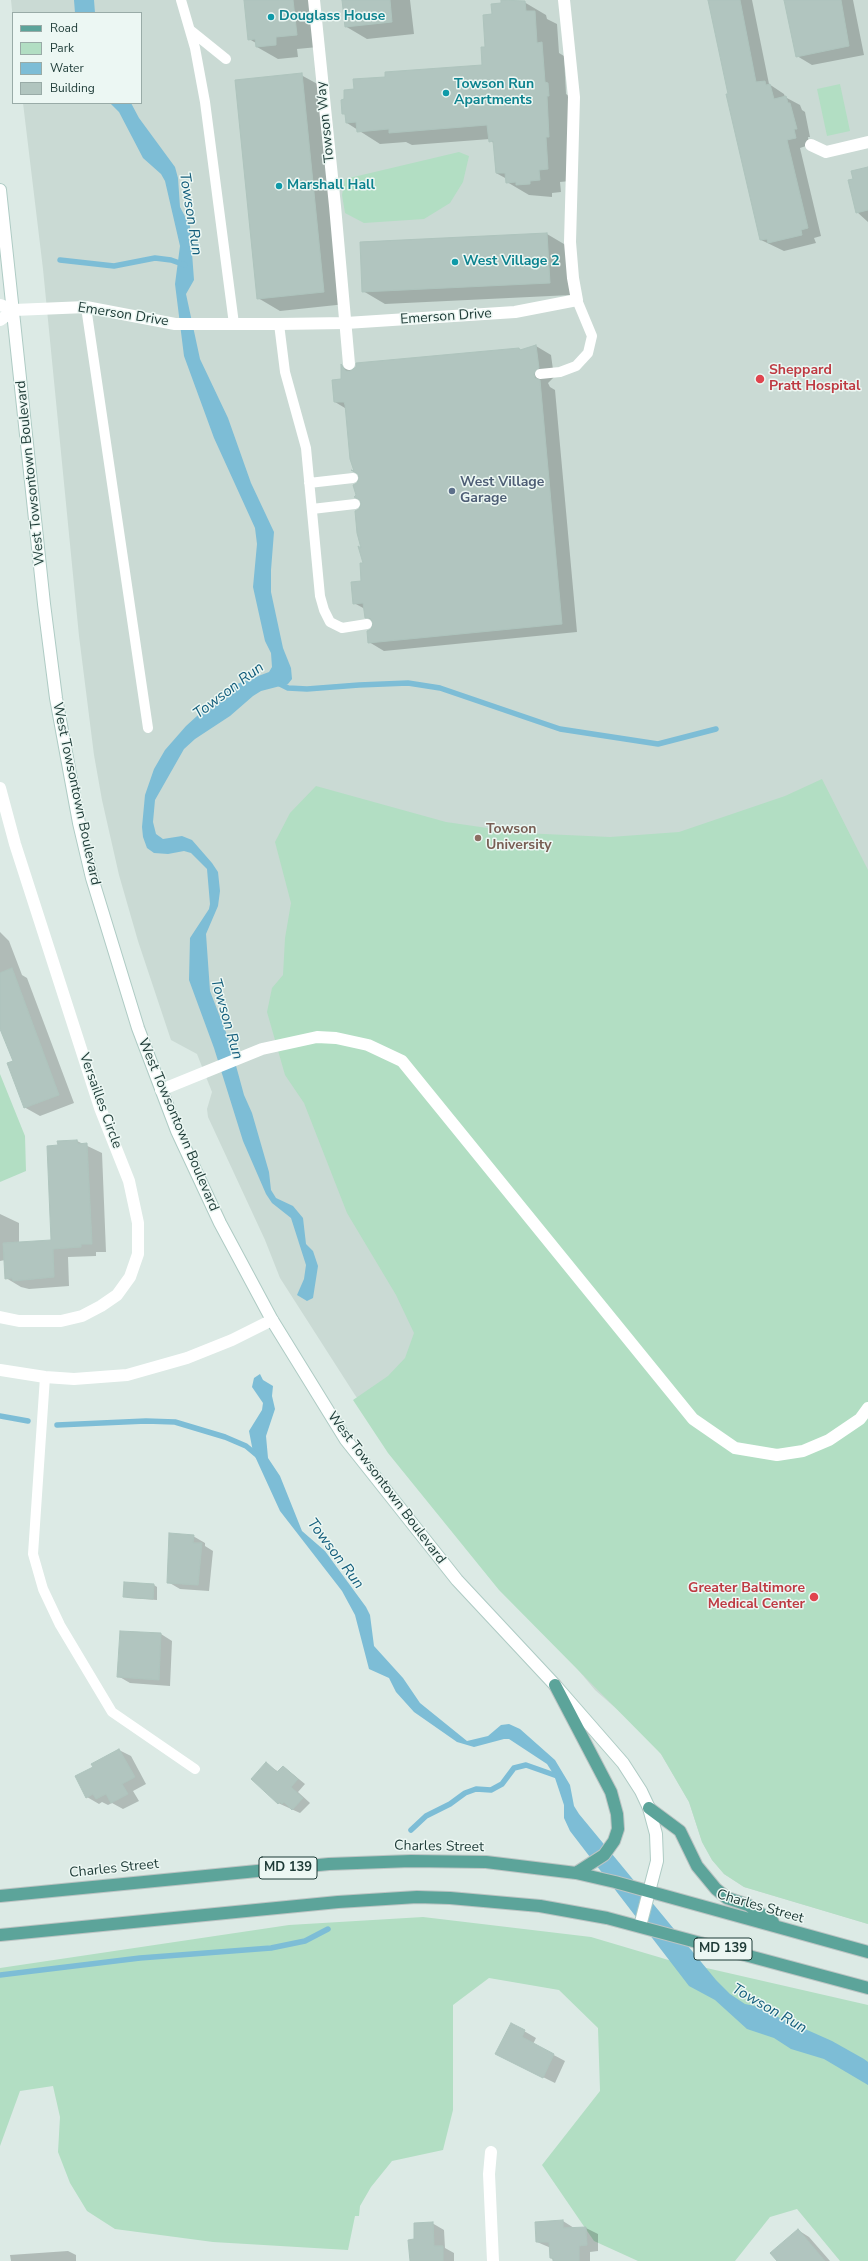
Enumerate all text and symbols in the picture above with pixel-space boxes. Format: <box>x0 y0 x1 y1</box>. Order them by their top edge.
place label: Douglass House <box>279 9 385 25</box>
legend <box>12 12 142 104</box>
marker: Douglass House <box>266 12 276 22</box>
text: Road <box>50 20 78 36</box>
text: Park <box>50 40 74 56</box>
text: Water <box>50 60 84 76</box>
place label: Towson Run Apartments <box>454 77 534 110</box>
text: Building <box>50 80 95 96</box>
street label: Towson Way <box>313 80 339 164</box>
marker: Towson Run Apartments <box>441 88 451 98</box>
water label: Towson Run <box>175 171 205 257</box>
place label: Marshall Hall <box>287 178 375 194</box>
marker: Marshall Hall <box>274 181 284 191</box>
place label: West Village 2 <box>463 254 560 270</box>
marker: West Village 2 <box>450 257 460 267</box>
street label: Emerson Drive <box>76 300 170 330</box>
street label: Emerson Drive <box>400 305 492 329</box>
place label: Sheppard Pratt Hospital <box>769 363 860 396</box>
marker: Sheppard Pratt Hospital <box>754 373 766 385</box>
street label: West Towsontown Boulevard <box>13 379 49 567</box>
place label: West Village Garage <box>460 475 544 508</box>
marker: West Village Garage <box>447 486 457 496</box>
water label: Towson Run <box>190 659 268 723</box>
street label: West Towsontown Boulevard <box>48 701 104 887</box>
place label: Towson University <box>486 822 552 854</box>
marker: Towson University <box>473 833 483 843</box>
water label: Towson Run <box>206 976 246 1062</box>
street label: West Towsontown Boulevard <box>134 1036 222 1214</box>
street label: Versailles Circle <box>75 1051 125 1151</box>
street label: West Towsontown Boulevard <box>323 1409 449 1567</box>
water label: Towson Run <box>303 1515 367 1593</box>
place label: Greater Baltimore Medical Center <box>688 1581 805 1614</box>
marker: Greater Baltimore Medical Center <box>808 1591 820 1603</box>
street label: Charles Street <box>394 1838 484 1856</box>
street label: Charles Street <box>68 1856 160 1882</box>
road number: MD 139 <box>259 1857 317 1879</box>
street label: Charles Street <box>714 1887 806 1927</box>
road number: MD 139 <box>694 1938 752 1960</box>
water label: Towson Run <box>728 1980 810 2038</box>

